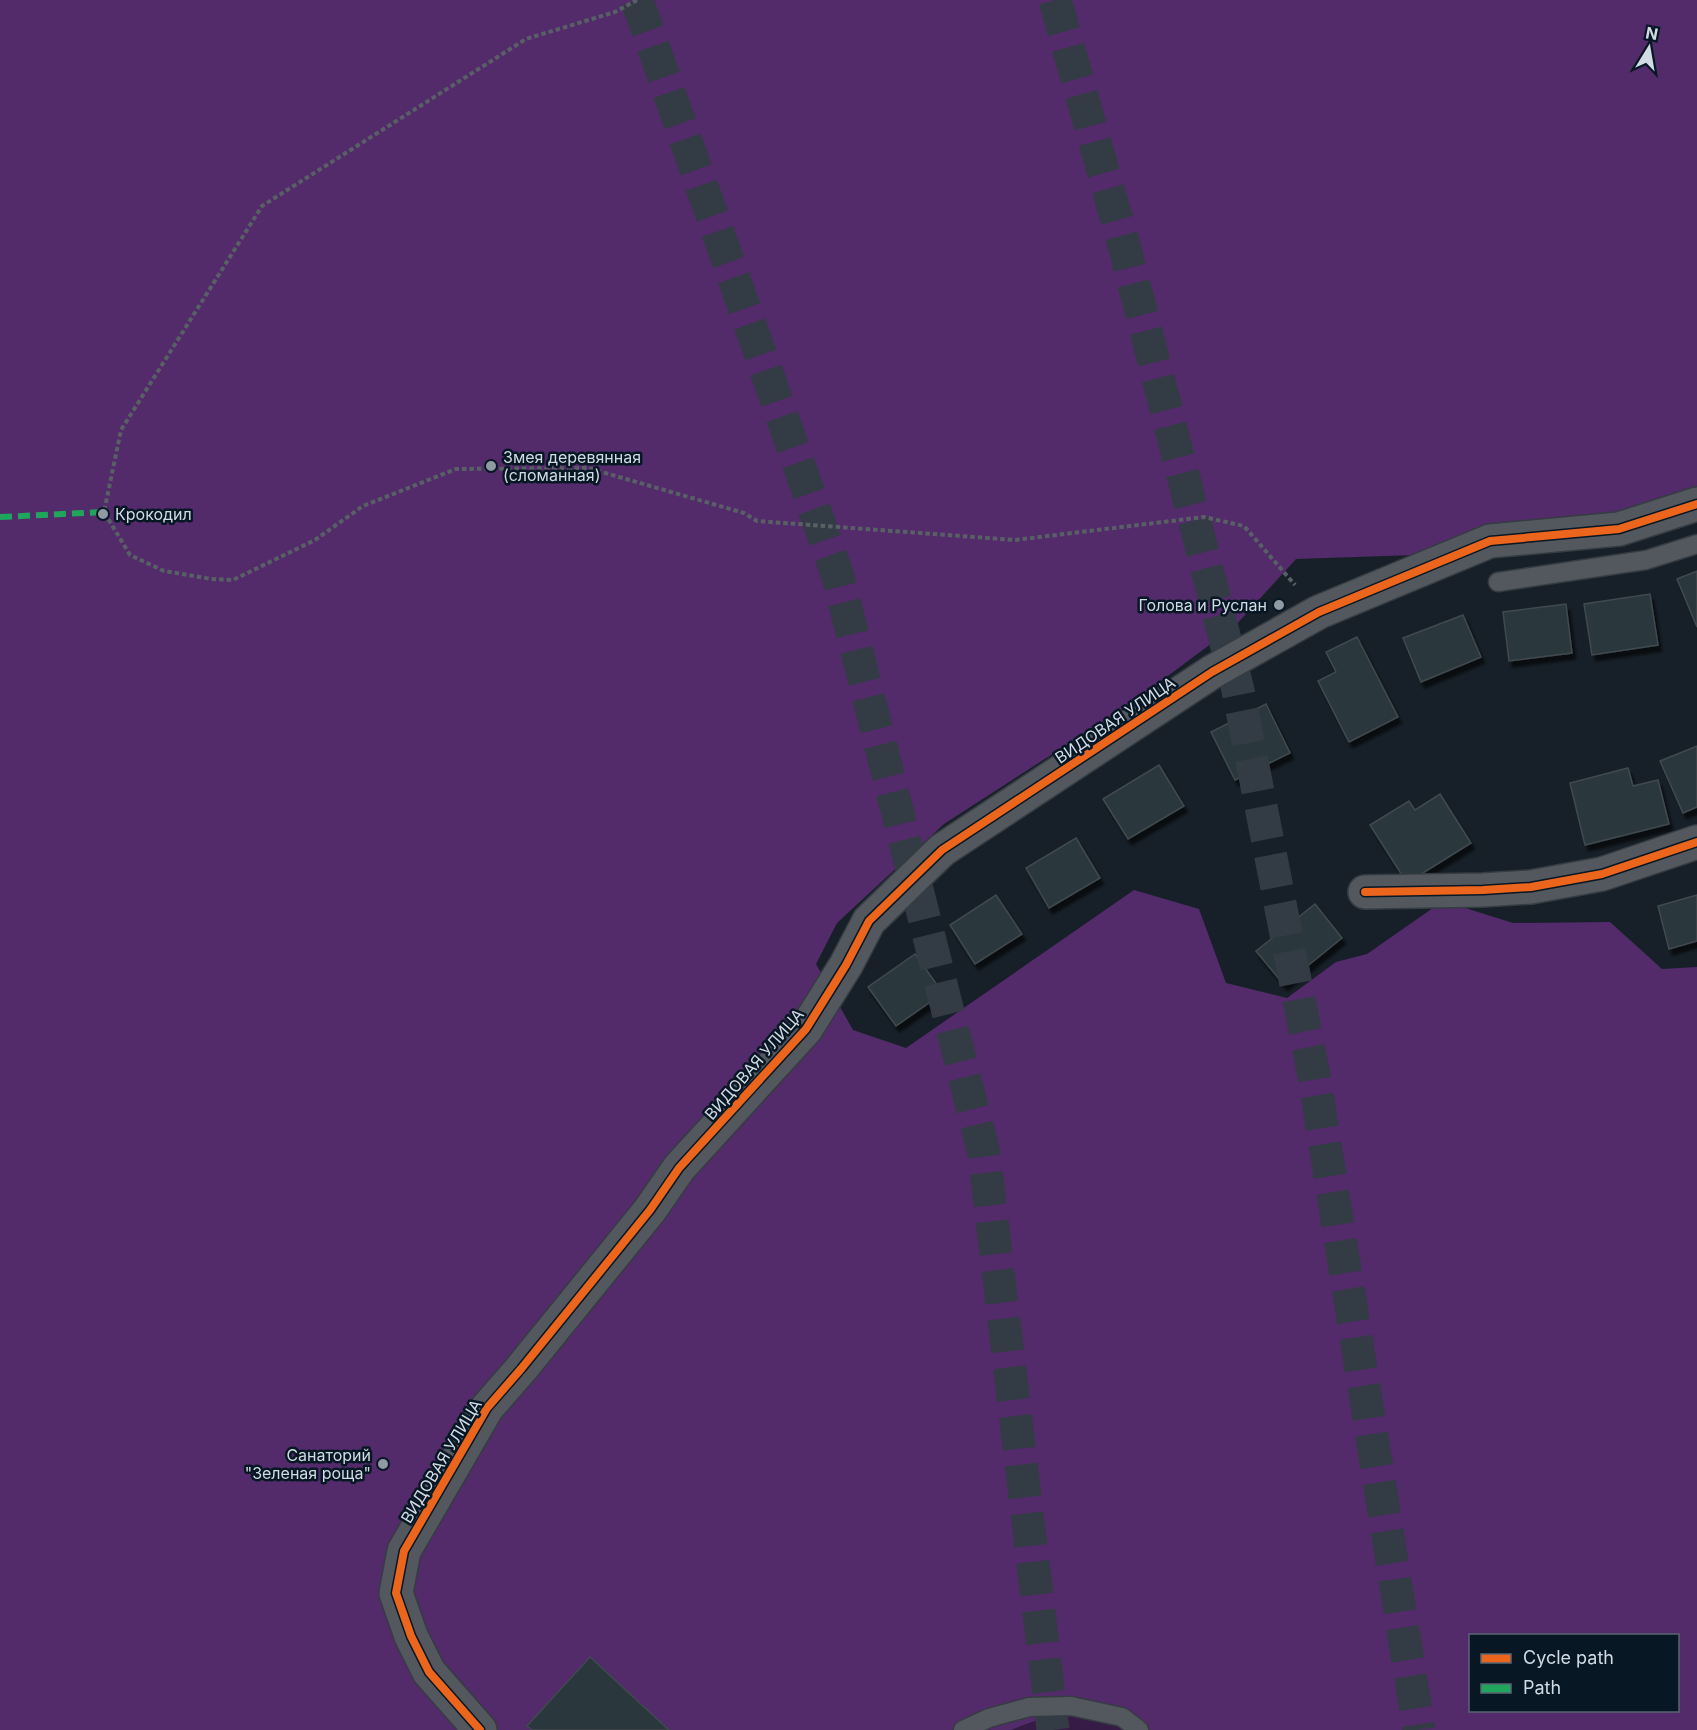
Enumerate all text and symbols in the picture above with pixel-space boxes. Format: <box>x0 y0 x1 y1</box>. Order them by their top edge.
north arrow <box>1619 18 1679 78</box>
text: N <box>1644 22 1660 44</box>
place label: Змея деревянная (сломанная) <box>503 447 641 485</box>
marker: Змея деревянная (сломанная) <box>484 459 498 473</box>
place label: Крокодил <box>115 504 192 524</box>
marker: Крокодил <box>96 507 110 521</box>
place label: Голова и Руслан <box>1138 595 1267 615</box>
marker: Голова и Руслан <box>1272 598 1286 612</box>
street label: ВИДОВАЯ УЛИЦА <box>1051 672 1179 768</box>
street label: ВИДОВАЯ УЛИЦА <box>700 1004 808 1124</box>
street label: ВИДОВАЯ УЛИЦА <box>396 1395 486 1527</box>
place label: Санаторий "Зеленая роща" <box>245 1445 371 1483</box>
marker: Санаторий "Зеленая роща" <box>376 1457 390 1471</box>
legend <box>1469 1634 1679 1712</box>
text: Cycle path <box>1523 1647 1614 1668</box>
text: Path <box>1523 1677 1561 1698</box>

